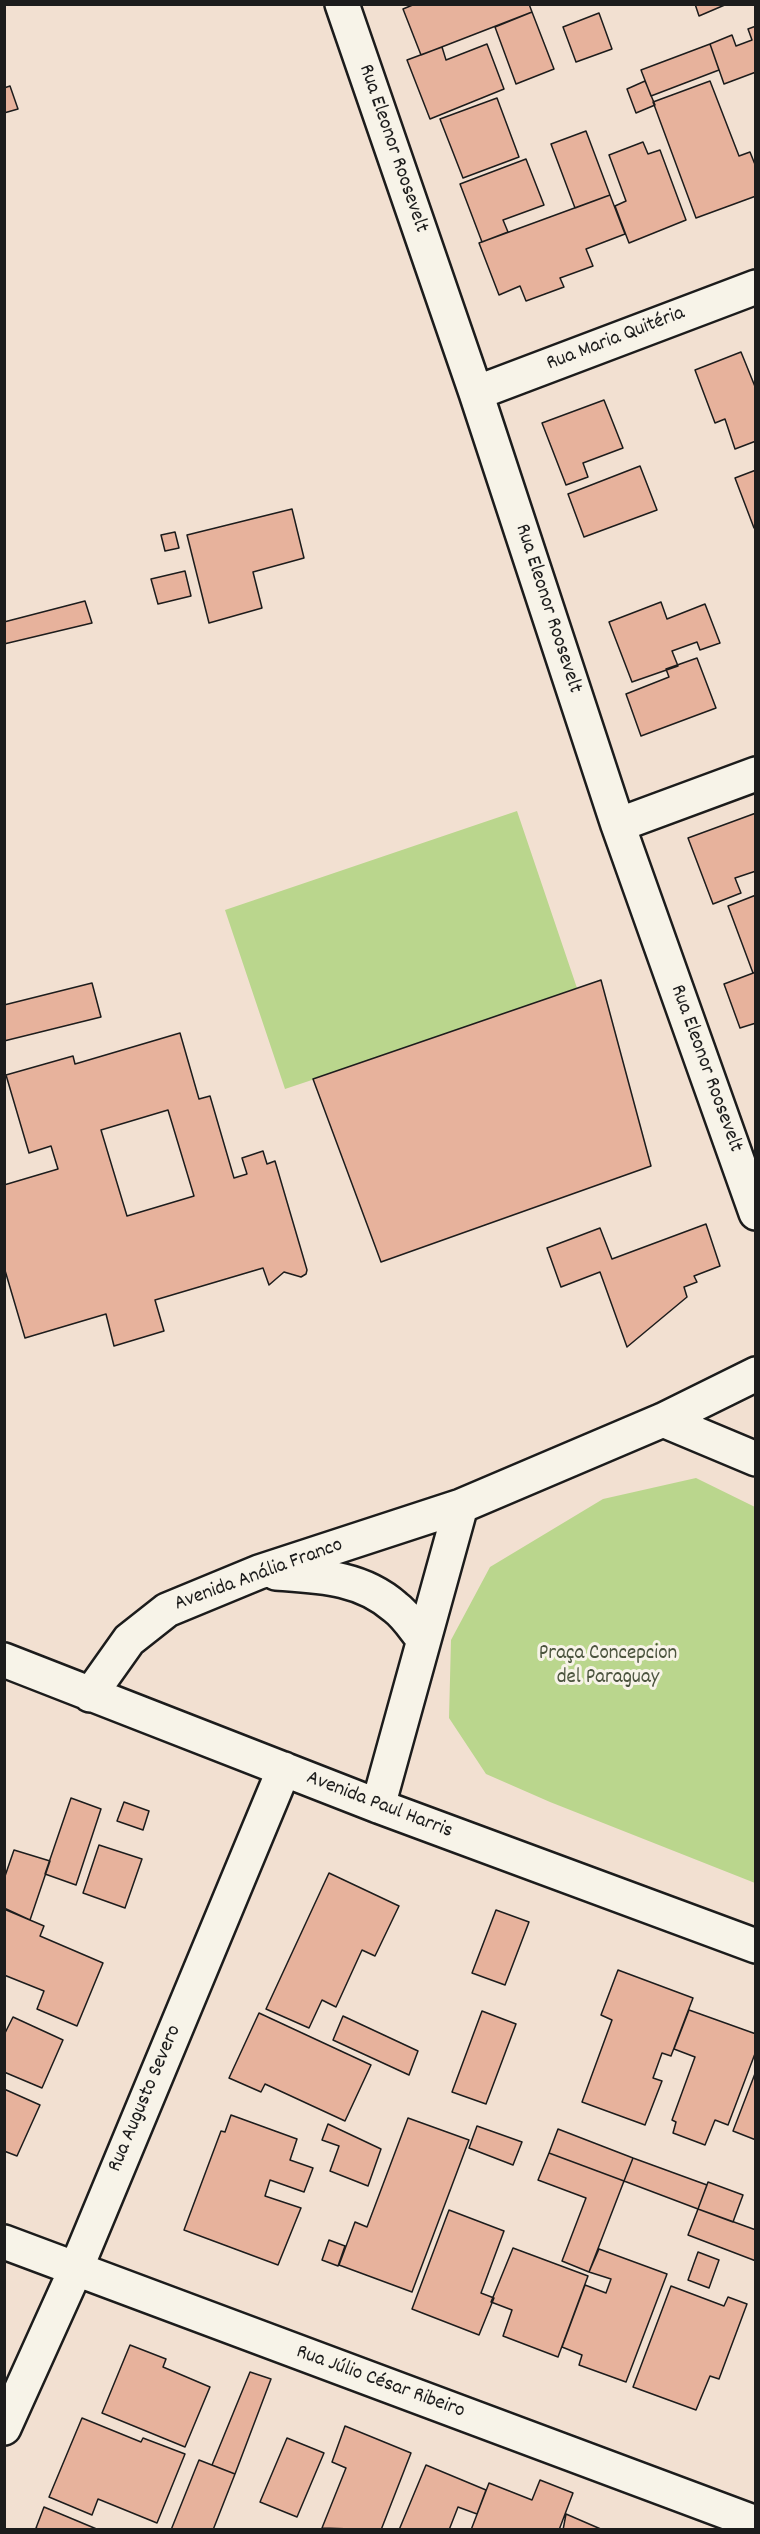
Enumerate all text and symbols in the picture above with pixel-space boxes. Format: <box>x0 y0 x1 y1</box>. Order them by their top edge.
street label: Rua Eleonor Roosevelt <box>351 61 433 237</box>
street label: Rua Maria Quitéria <box>543 302 689 378</box>
street label: Rua Eleonor Roosevelt <box>508 521 586 697</box>
street label: Rua Eleonor Roosevelt <box>663 982 747 1156</box>
street label: Avenida Anália Franco <box>171 1534 347 1618</box>
park label: Praça Concepcion del Paraguay <box>539 1642 677 1692</box>
street label: Avenida Paul Harris <box>302 1767 456 1845</box>
street label: Rua Augusto Severo <box>104 2022 188 2176</box>
street label: Rua Júlio César Ribeiro <box>292 2341 468 2425</box>

